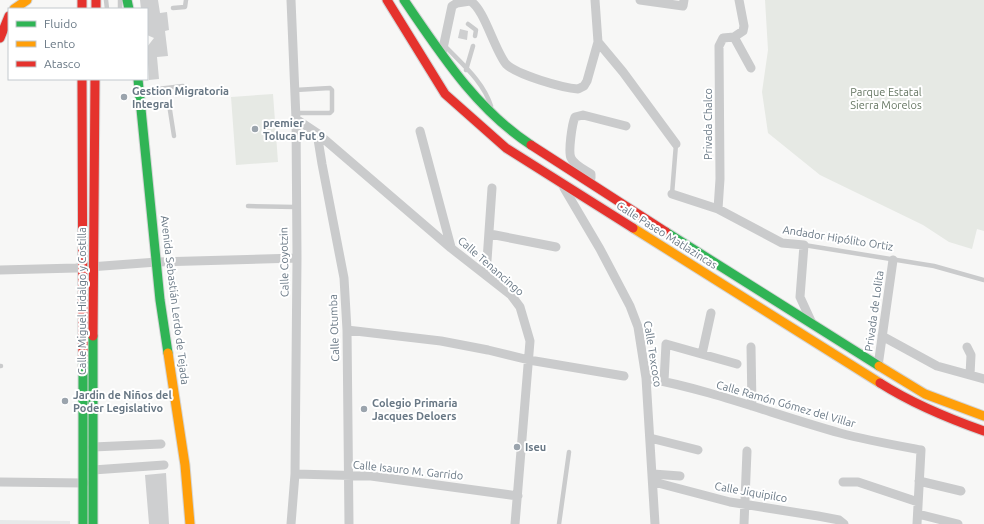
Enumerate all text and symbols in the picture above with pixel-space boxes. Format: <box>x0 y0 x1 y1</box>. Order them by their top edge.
legend <box>8 8 148 80</box>
text: Fluido <box>44 17 77 30</box>
text: Lento <box>44 37 75 50</box>
text: Atasco <box>44 57 80 70</box>
place label: Gestion Migratoria Integral <box>132 85 229 110</box>
park label: Parque Estatal Sierra Morelos <box>850 86 922 111</box>
street label: Privada Chalco <box>702 88 714 160</box>
marker: Gestion Migratoria Integral <box>119 92 129 102</box>
place label: premier Toluca Fut 9 <box>263 117 325 142</box>
marker: premier Toluca Fut 9 <box>250 124 260 134</box>
street label: Calle Paseo Matlazincas <box>614 199 720 271</box>
street label: Avenida Sebastián Lerdo de Tejada <box>159 215 191 385</box>
street label: Andador Hipólito Ortiz <box>782 223 894 253</box>
street label: Calle Miguel Hidalgo y Costilla <box>76 227 88 375</box>
street label: Calle Coyotzin <box>277 227 291 297</box>
street label: Calle Tenancingo <box>456 234 526 298</box>
street label: Privada de Lolita <box>862 270 886 352</box>
street label: Calle Otumba <box>327 294 341 362</box>
street label: Calle Texcoco <box>642 320 664 388</box>
street label: Calle Ramón Gómez del Villar <box>715 378 858 430</box>
place label: Jardin de Niños del Poder Legislativo <box>73 389 172 414</box>
marker: Jardin de Niños del Poder Legislativo <box>60 396 70 406</box>
place label: Colegio Primaria Jacques Deloers <box>372 397 458 422</box>
marker: Colegio Primaria Jacques Deloers <box>359 404 369 414</box>
place label: Iseu <box>525 441 546 453</box>
marker: Iseu <box>512 442 522 452</box>
street label: Calle Isauro M. Garrido <box>352 458 464 482</box>
street label: Calle Jiquipilco <box>714 480 788 504</box>

